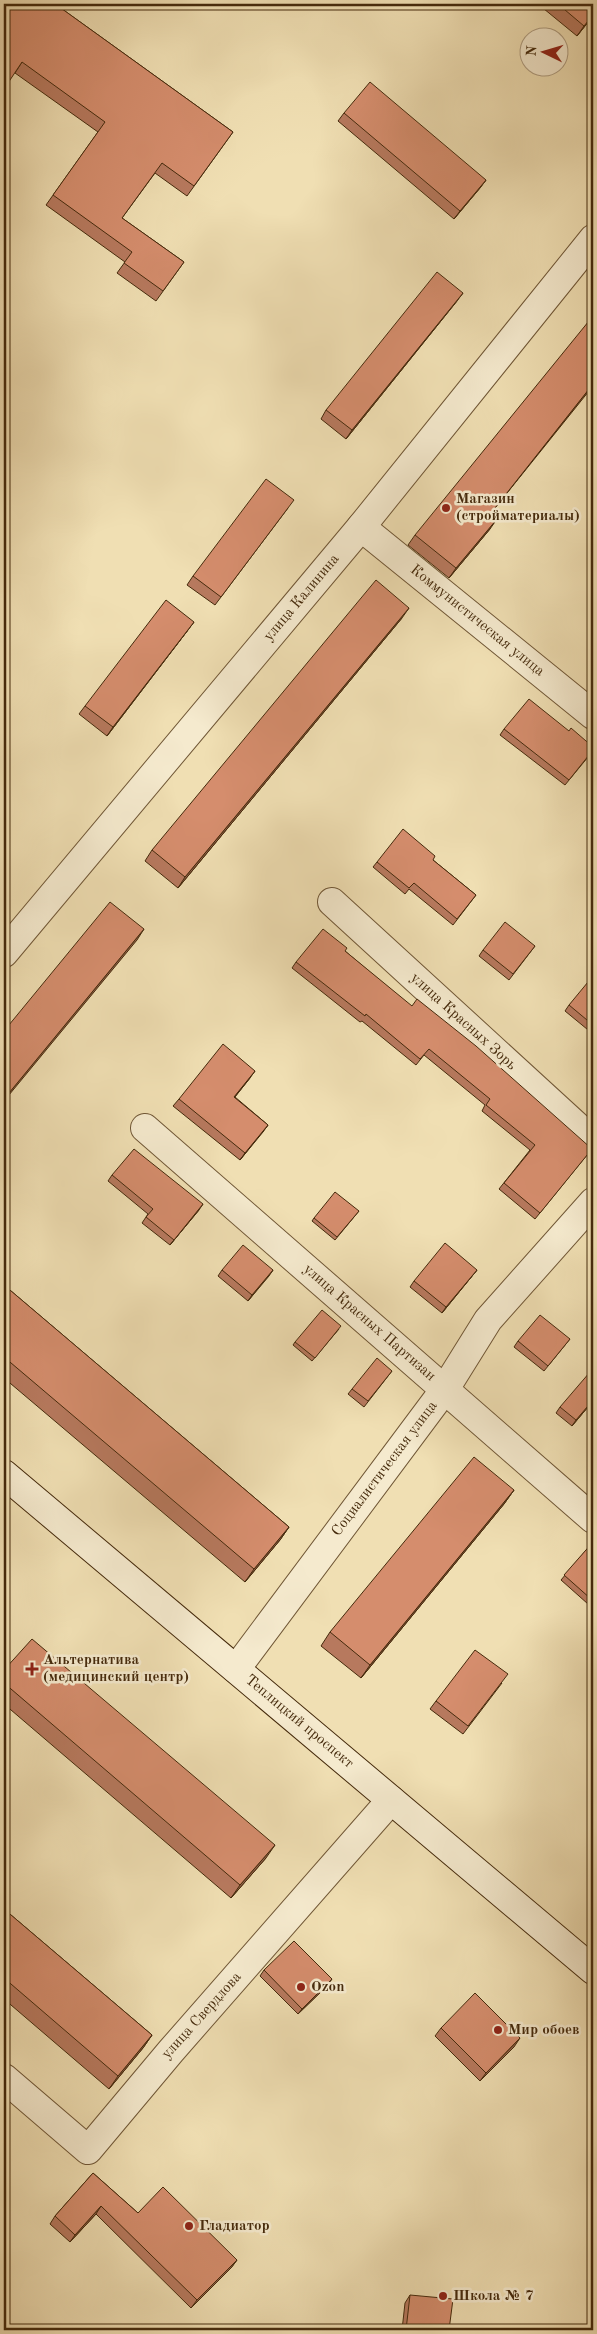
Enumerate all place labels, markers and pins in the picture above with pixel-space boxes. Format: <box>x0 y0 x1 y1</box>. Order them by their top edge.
place label: Магазин (стройматериалы) <box>456 492 580 524</box>
marker: Магазин (стройматериалы) <box>440 502 452 514</box>
place label: Альтернатива (медицинский центр) <box>43 1653 189 1685</box>
marker: Альтернатива (медицинский центр) <box>25 1662 39 1676</box>
place label: Ozon <box>311 1980 344 1995</box>
marker: Ozon <box>295 1981 307 1993</box>
place label: Мир обоев <box>508 2023 580 2038</box>
marker: Мир обоев <box>492 2024 504 2036</box>
place label: Гладиатор <box>199 2219 270 2234</box>
marker: Гладиатор <box>183 2220 195 2232</box>
place label: Школа № 7 <box>453 2289 534 2304</box>
marker: Школа № 7 <box>437 2290 449 2302</box>

